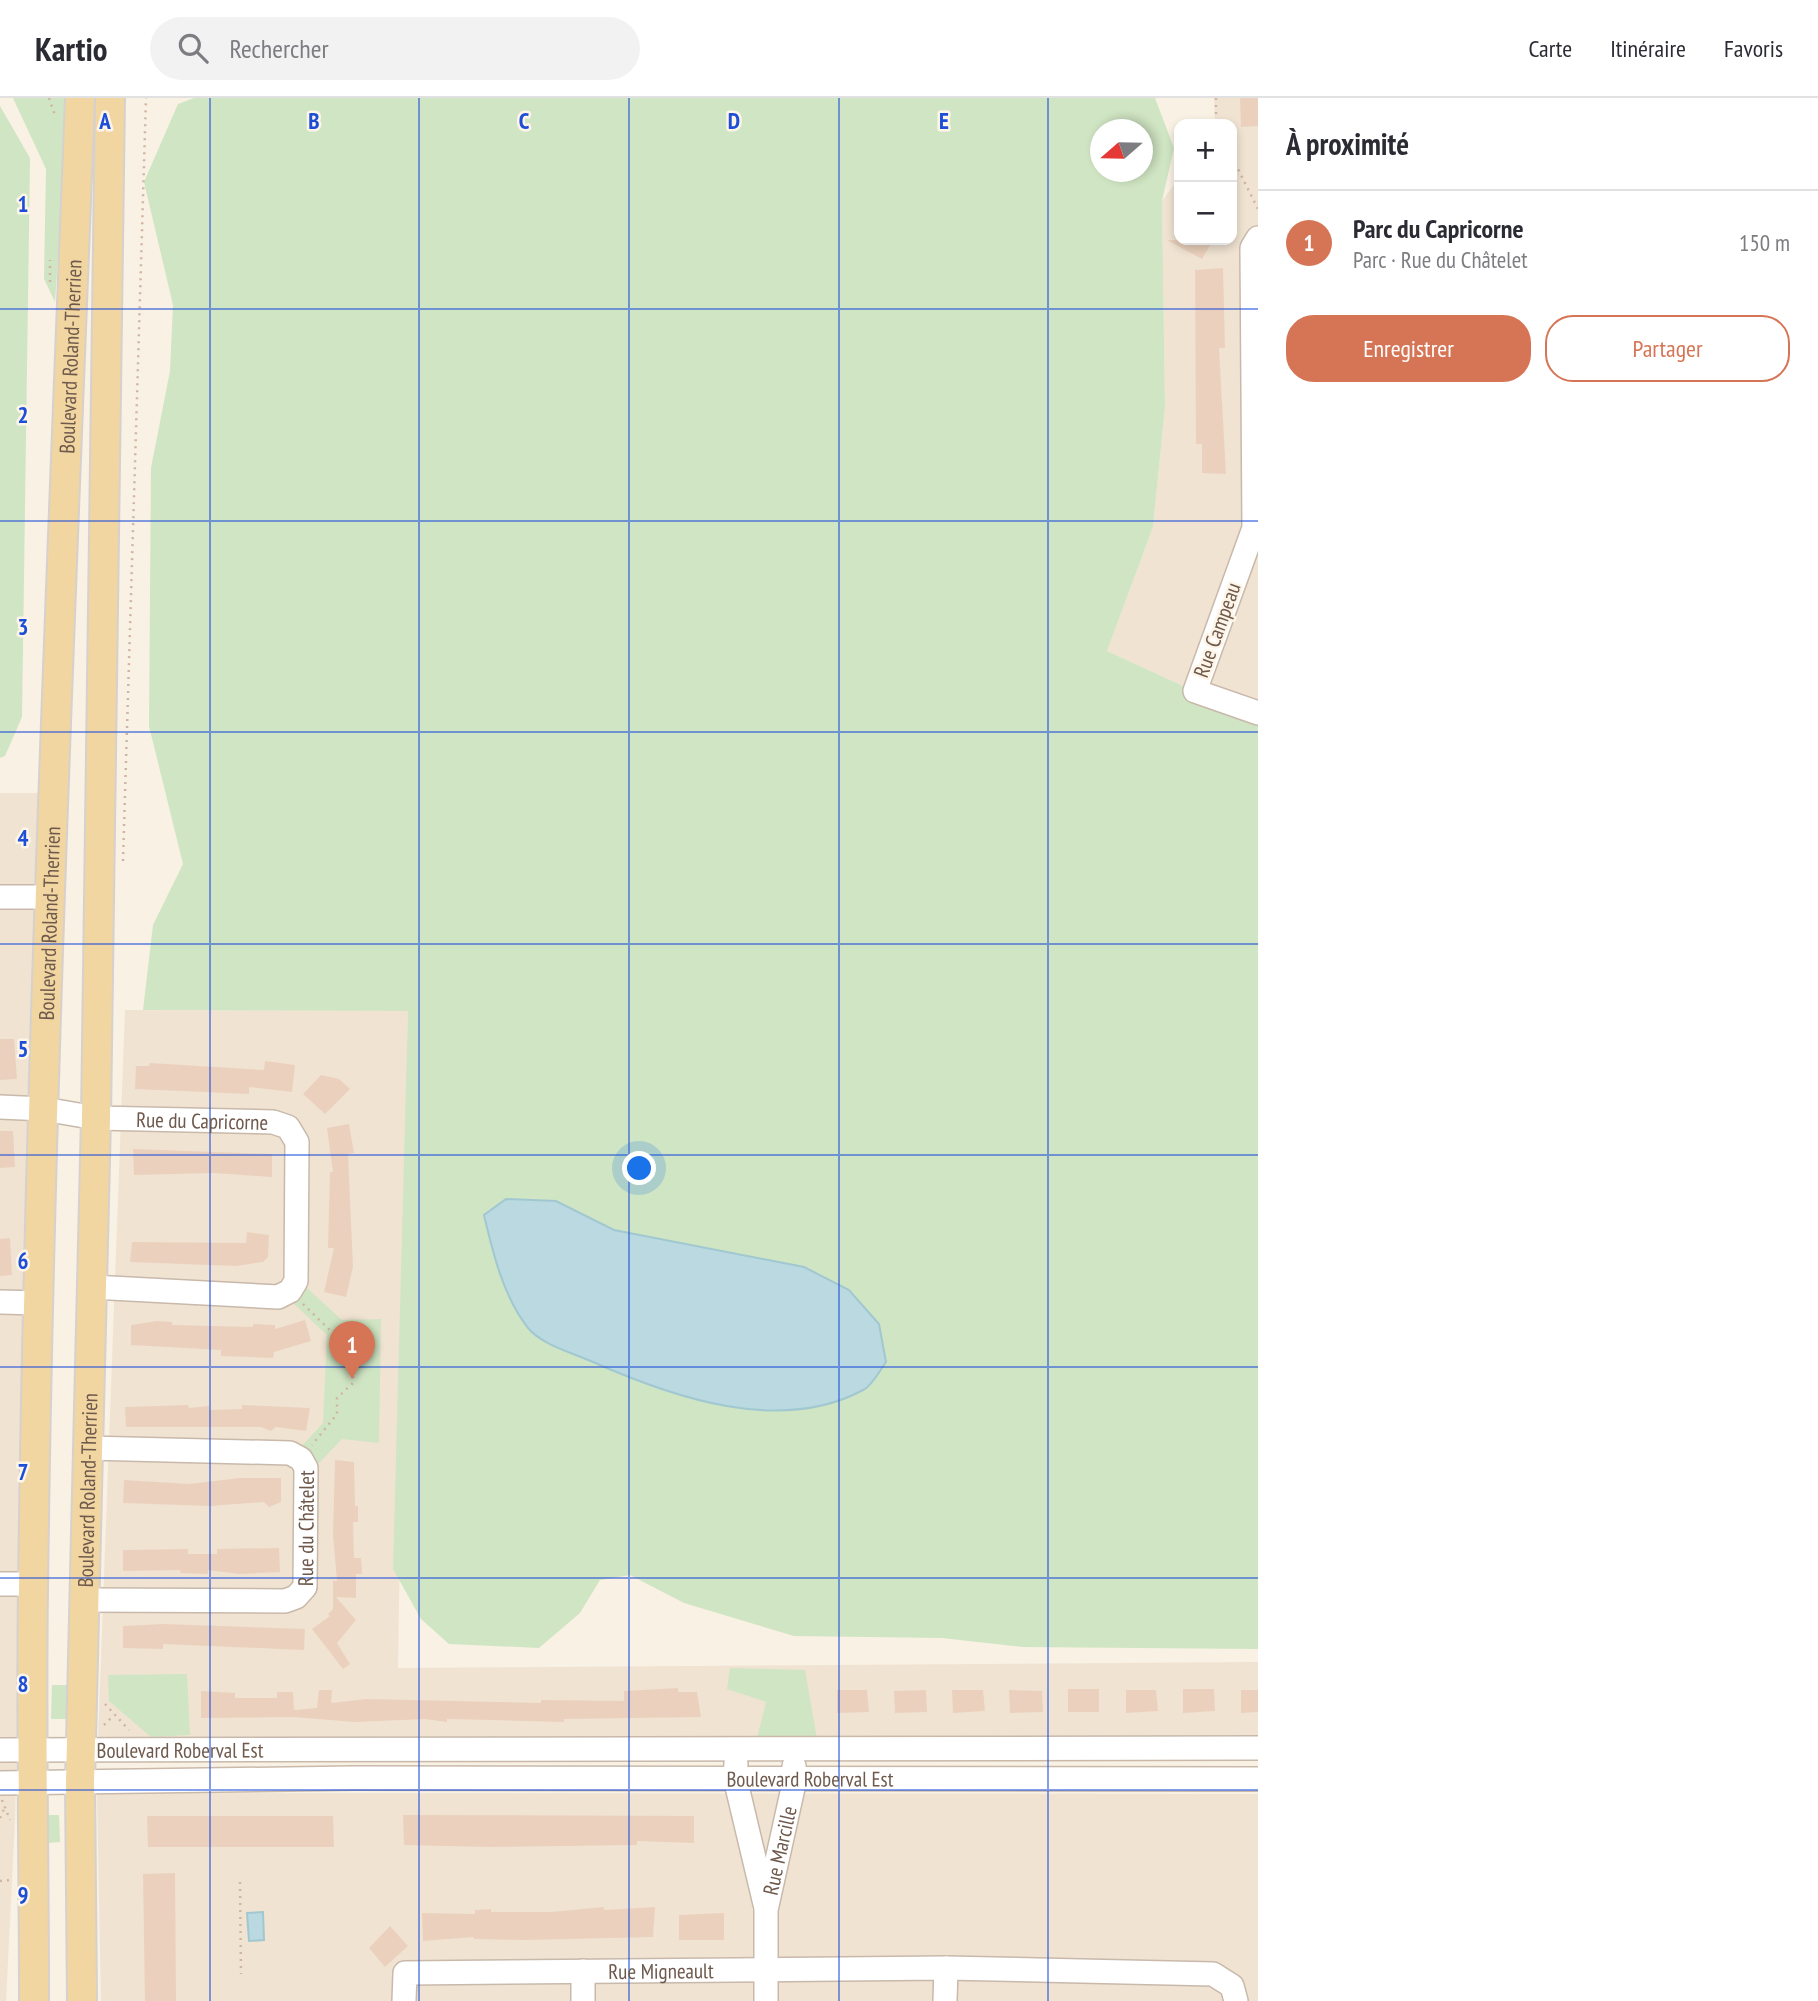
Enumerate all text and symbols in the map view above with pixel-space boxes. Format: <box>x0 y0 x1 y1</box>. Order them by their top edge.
search box <box>150 17 640 80</box>
text: Kartio <box>35 27 108 70</box>
icon: search <box>174 29 212 67</box>
text: Rechercher <box>230 32 329 65</box>
text: Carte <box>1528 33 1572 64</box>
text: Itinéraire <box>1610 33 1686 64</box>
text: Favoris <box>1724 33 1783 64</box>
text: A <box>98 106 111 135</box>
text: B <box>308 106 320 135</box>
text: C <box>519 106 530 135</box>
text: D <box>728 106 740 135</box>
text: E <box>939 106 949 135</box>
north arrow <box>1090 119 1153 182</box>
map controls <box>1174 119 1237 245</box>
button: + <box>1174 119 1237 182</box>
text: À proximité <box>1286 124 1409 163</box>
button: − <box>1174 182 1237 245</box>
text: 1 <box>18 189 29 218</box>
text: Parc du Capricorne <box>1353 212 1524 245</box>
text: 1 <box>1304 228 1315 257</box>
text: 150 m <box>1739 228 1790 257</box>
text: Parc · Rue du Châtelet <box>1353 245 1528 274</box>
street label: Boulevard Roland-Therrien <box>53 259 87 454</box>
button: Enregistrer <box>1286 315 1531 382</box>
button: Partager <box>1545 315 1790 382</box>
text: 2 <box>18 400 29 429</box>
street label: Rue Campeau <box>1187 579 1247 681</box>
text: 3 <box>18 612 29 641</box>
text: 4 <box>18 823 29 852</box>
street label: Boulevard Roland-Therrien <box>32 826 66 1021</box>
text: 5 <box>18 1034 29 1063</box>
street label: Rue du Capricorne <box>136 1105 269 1135</box>
your location <box>622 1151 656 1185</box>
text: 6 <box>18 1246 29 1275</box>
pin: 1 <box>329 1321 375 1379</box>
street label: Boulevard Roland-Therrien <box>71 1393 103 1588</box>
text: 7 <box>18 1457 29 1486</box>
street label: Rue du Châtelet <box>292 1470 319 1586</box>
text: 8 <box>18 1669 29 1698</box>
street label: Boulevard Roberval Est <box>96 1736 264 1763</box>
street label: Boulevard Roberval Est <box>726 1765 894 1792</box>
street label: Rue Marcille <box>756 1803 802 1898</box>
text: 9 <box>18 1880 29 1909</box>
street label: Rue Migneault <box>608 1957 714 1985</box>

